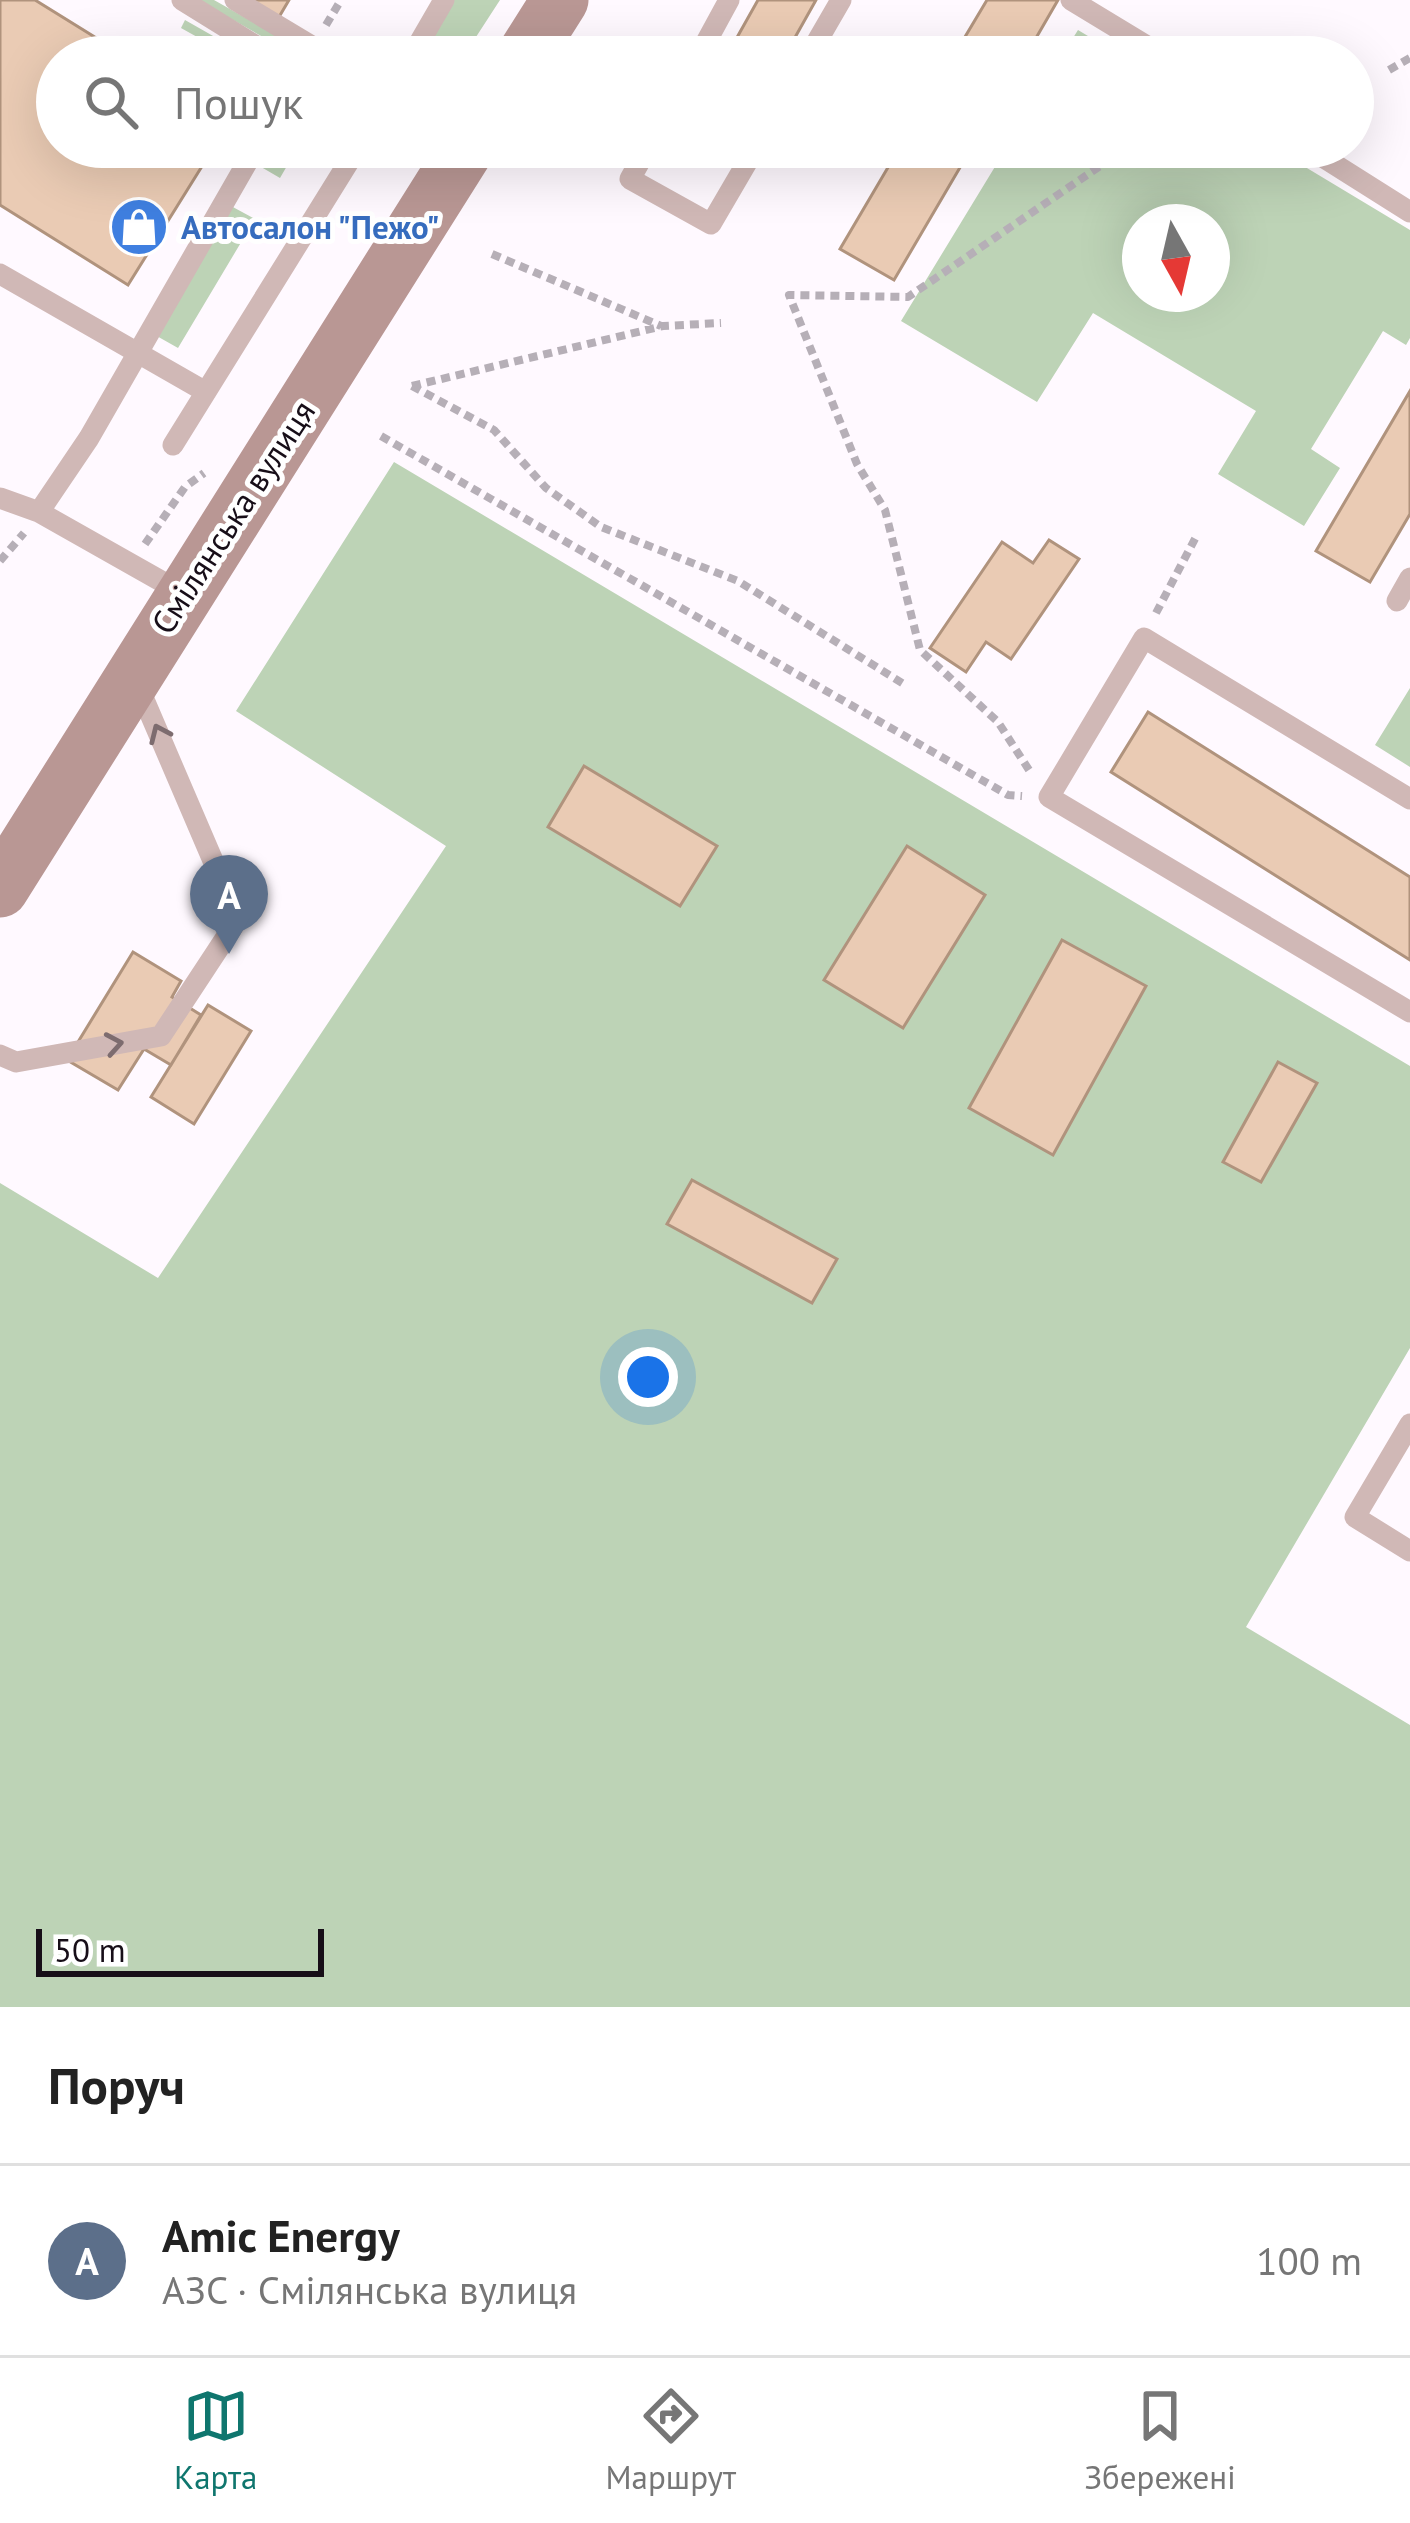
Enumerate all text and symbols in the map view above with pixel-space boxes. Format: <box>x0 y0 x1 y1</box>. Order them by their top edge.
search box <box>36 36 1374 168</box>
icon: search <box>78 69 144 135</box>
text: Пошук <box>174 73 303 131</box>
shop icon: Автосалон "Пежо" <box>108 196 170 258</box>
north arrow <box>1122 204 1230 312</box>
place label: Автосалон "Пежо" <box>181 205 439 248</box>
street label: Смілянська вулиця <box>141 392 324 642</box>
one-way arrow <box>149 723 173 745</box>
pin: A <box>190 855 268 954</box>
one-way arrow <box>104 1033 124 1058</box>
your location <box>618 1347 678 1407</box>
scale bar <box>36 1923 324 1976</box>
text: 50 m <box>54 1928 126 1971</box>
text: Поруч <box>48 2052 185 2118</box>
text: Amic Energy <box>162 2206 400 2264</box>
text: A <box>75 2235 99 2286</box>
text: 100 m <box>1256 2235 1362 2286</box>
text: АЗС · Смілянська вулиця <box>162 2264 577 2315</box>
tab: Карта <box>174 2383 257 2498</box>
tab: Маршрут <box>606 2383 736 2498</box>
tab: Збережені <box>1084 2383 1236 2498</box>

